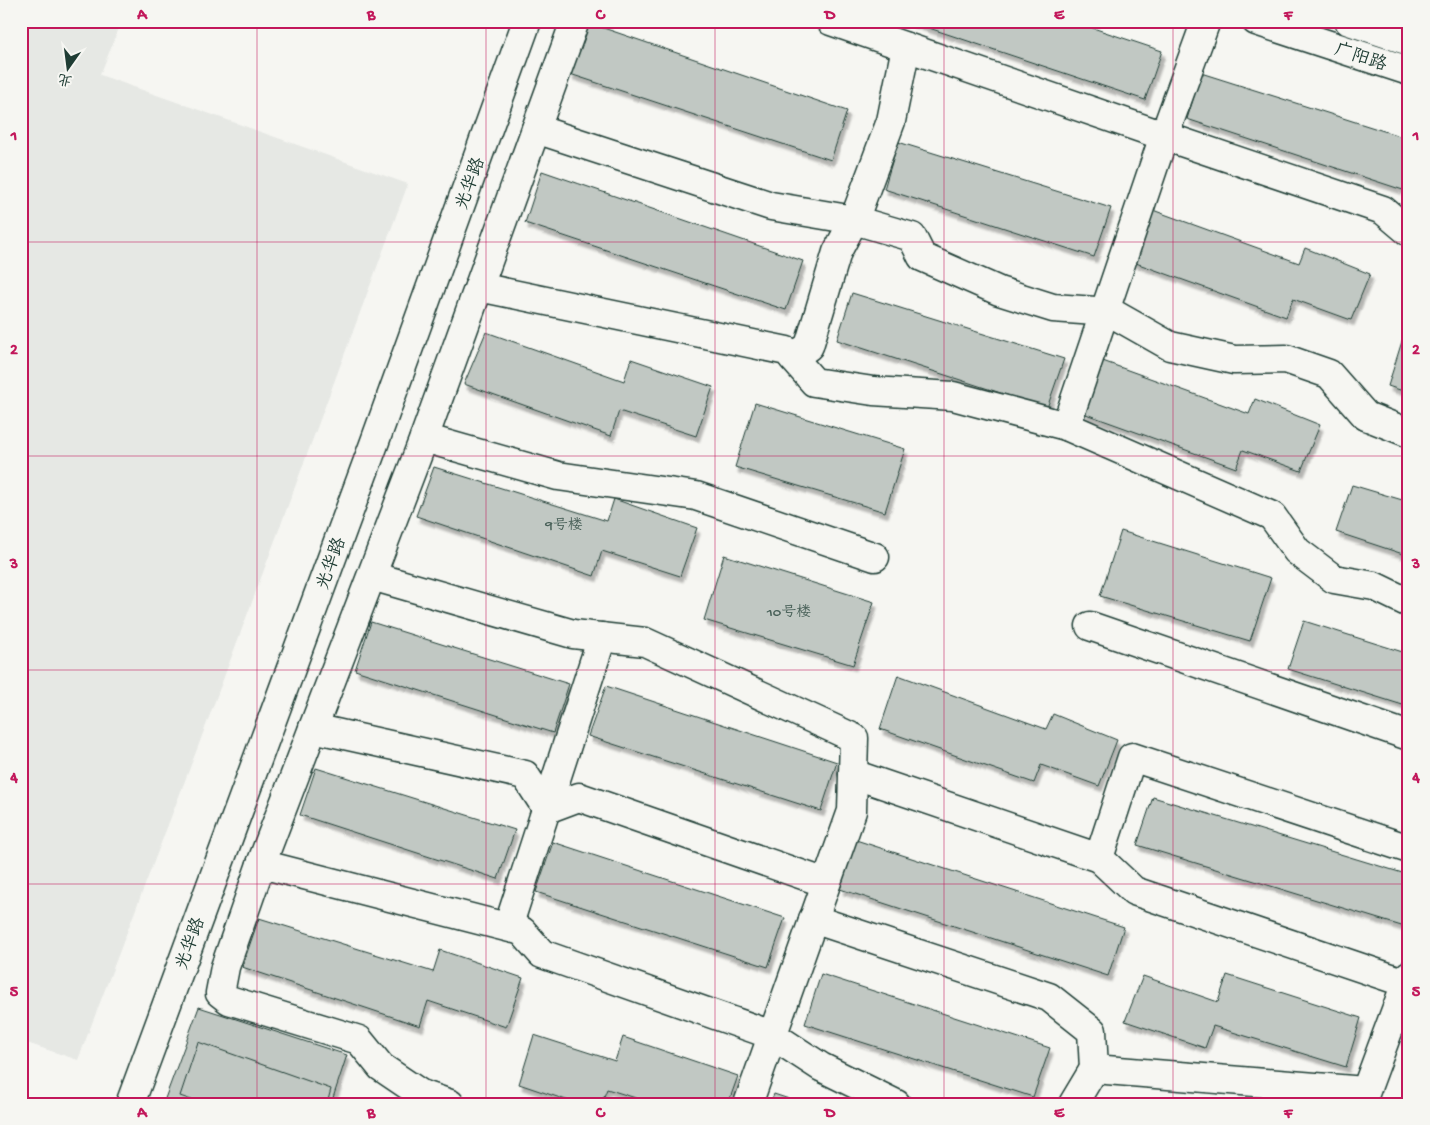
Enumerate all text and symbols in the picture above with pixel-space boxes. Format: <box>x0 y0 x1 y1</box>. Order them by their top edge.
text: A <box>136 7 148 26</box>
text: B <box>366 7 376 26</box>
text: C <box>595 7 606 26</box>
text: D <box>823 7 836 26</box>
text: E <box>1054 7 1065 26</box>
text: F <box>1283 7 1294 26</box>
street label: 广阳路 <box>1331 39 1389 77</box>
north arrow <box>42 42 92 92</box>
text: 北 <box>57 68 74 88</box>
text: 1 <box>10 128 17 147</box>
text: 1 <box>1412 128 1419 147</box>
street label: 光华路 <box>451 155 490 213</box>
text: 2 <box>10 342 18 361</box>
text: 2 <box>1412 342 1420 361</box>
house number: 9号楼 <box>544 517 583 535</box>
street label: 光华路 <box>312 535 351 593</box>
text: 3 <box>9 556 18 575</box>
text: 3 <box>1411 556 1420 575</box>
house number: 10号楼 <box>766 604 811 622</box>
text: 4 <box>9 770 18 789</box>
text: 4 <box>1411 770 1420 789</box>
street label: 光华路 <box>171 915 210 973</box>
text: 5 <box>10 984 19 1003</box>
text: 5 <box>1412 984 1421 1003</box>
text: A <box>136 1105 148 1124</box>
text: B <box>366 1105 376 1124</box>
text: C <box>595 1105 606 1124</box>
text: D <box>823 1105 836 1124</box>
text: E <box>1054 1105 1065 1124</box>
text: F <box>1283 1105 1294 1124</box>

